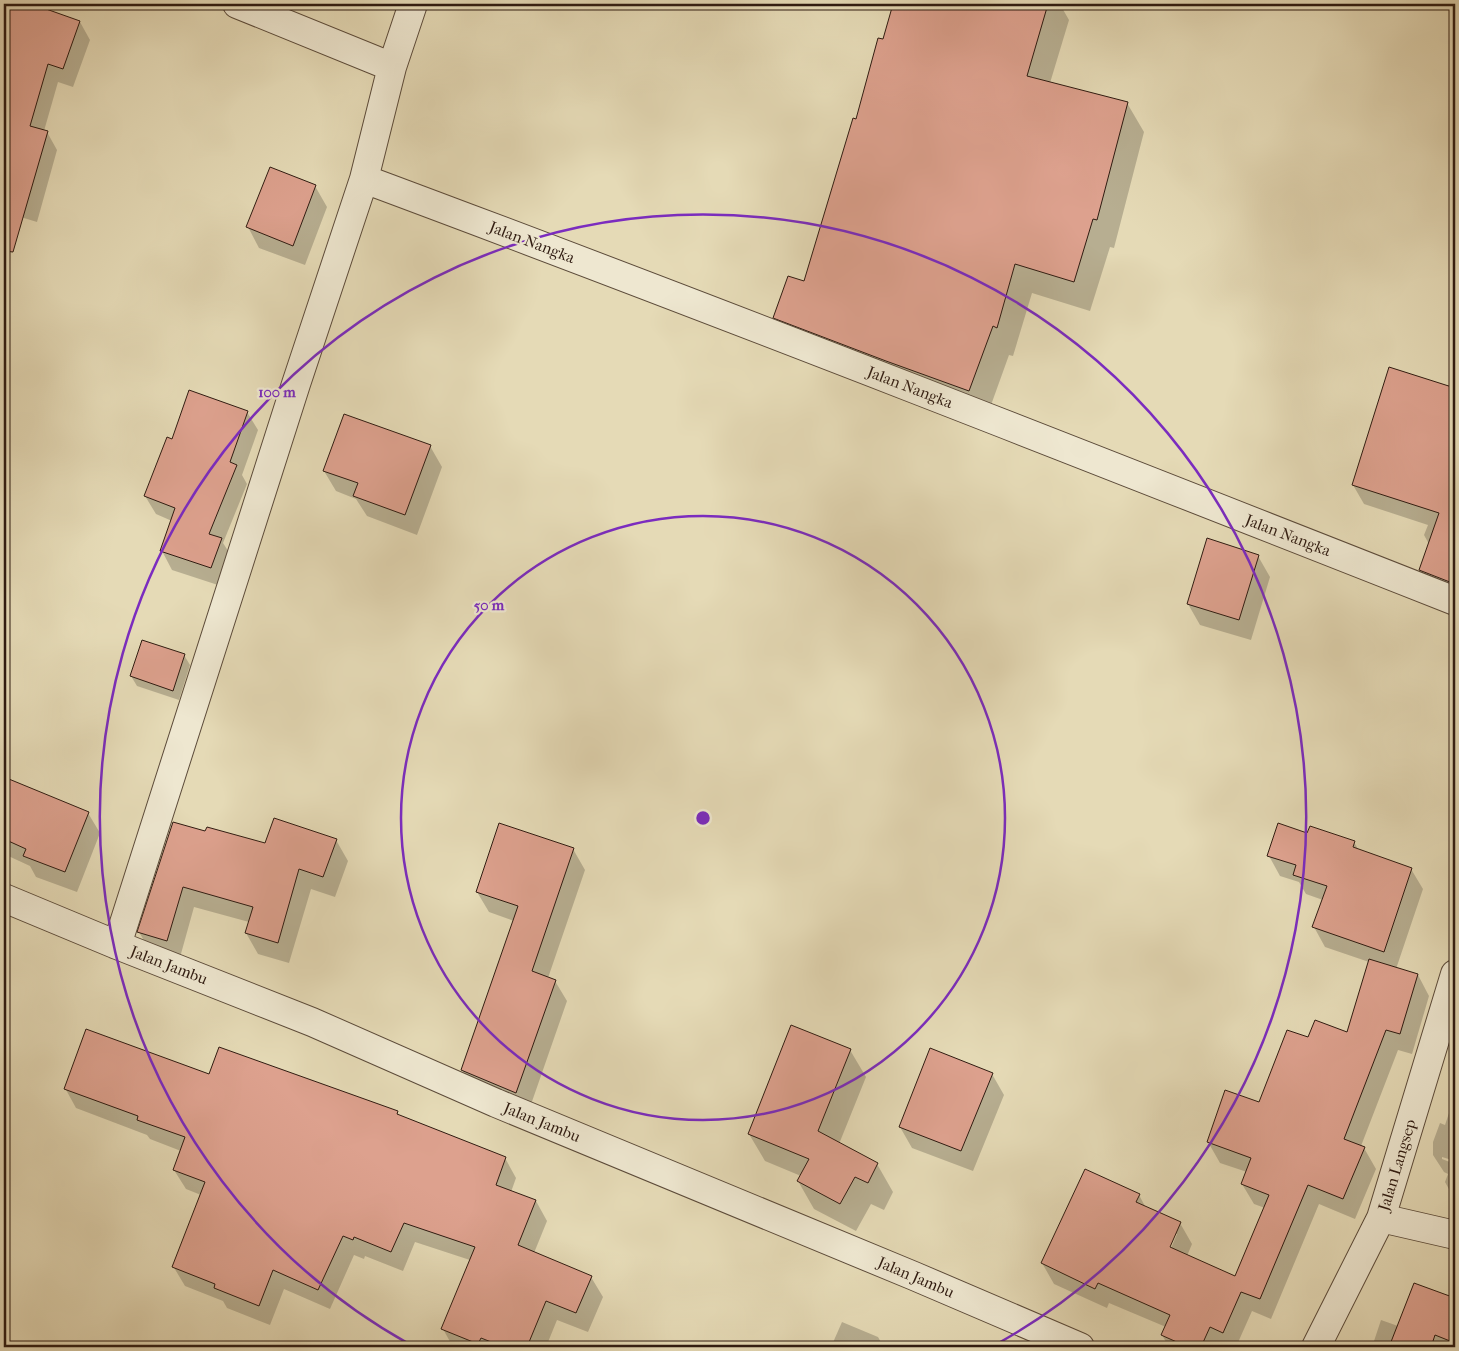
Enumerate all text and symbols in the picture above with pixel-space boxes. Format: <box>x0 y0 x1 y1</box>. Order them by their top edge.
street label: Jalan Nangka <box>485 216 578 267</box>
street label: Jalan Nangka <box>863 361 956 412</box>
text: 100 m <box>258 383 296 401</box>
street label: Jalan Nangka <box>1241 509 1334 560</box>
text: 50 m <box>474 596 505 614</box>
centre of rings <box>694 809 712 827</box>
street label: Jalan Jambu <box>126 941 210 988</box>
street label: Jalan Jambu <box>499 1097 583 1146</box>
street label: Jalan Langsep <box>1373 1116 1420 1215</box>
street label: Jalan Jambu <box>873 1252 957 1302</box>

